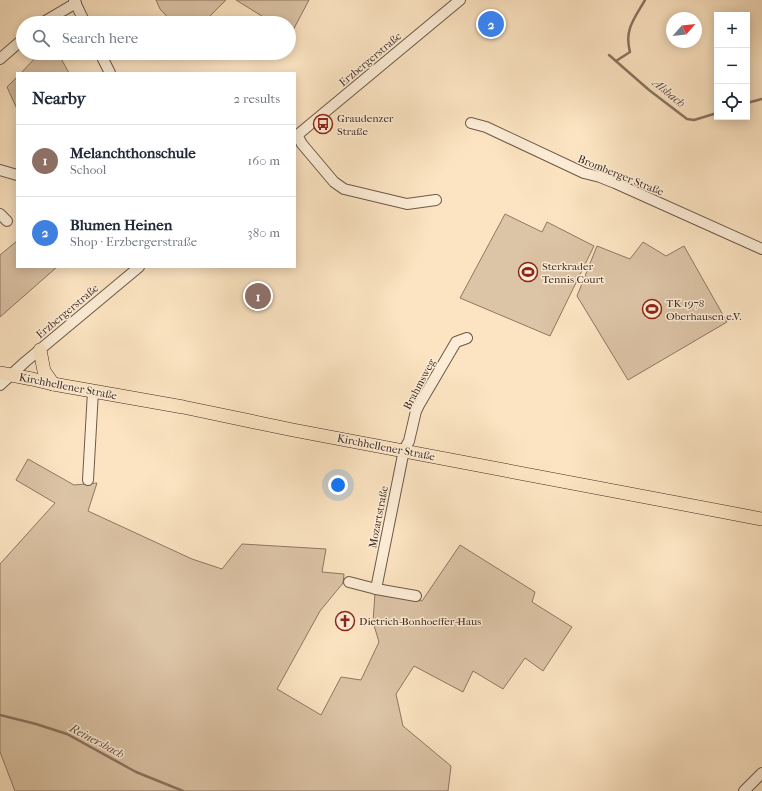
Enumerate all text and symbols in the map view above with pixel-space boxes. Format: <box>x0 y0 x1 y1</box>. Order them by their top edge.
pin: 2 <box>478 9 504 39</box>
north arrow <box>666 12 702 48</box>
map controls <box>714 12 750 120</box>
button: + <box>714 12 750 48</box>
search box <box>16 16 296 60</box>
icon: search <box>30 27 52 49</box>
text: Search here <box>62 29 138 47</box>
street label: Erzbergerstraße <box>337 29 405 89</box>
button: − <box>714 48 750 84</box>
water label: Alsbach <box>649 75 688 110</box>
button: locate <box>714 84 750 120</box>
text: Nearby <box>32 88 86 108</box>
text: 2 results <box>234 91 280 106</box>
place label: Graudenzer Straße <box>337 112 394 138</box>
bus stop icon: Graudenzer Straße <box>312 113 334 135</box>
text: Melanchthonschule <box>70 144 196 162</box>
street label: Bromberger Straße <box>576 152 666 199</box>
text: 1 <box>43 153 47 168</box>
text: 160 m <box>248 153 280 168</box>
text: School <box>70 162 106 177</box>
text: Blumen Heinen <box>70 216 172 234</box>
text: 2 <box>42 225 48 240</box>
text: 380 m <box>247 225 280 240</box>
text: Shop · Erzbergerstraße <box>70 234 197 249</box>
place label: Sterkrader Tennis Court <box>542 260 604 286</box>
sports icon: Sterkrader Tennis Court <box>517 261 539 283</box>
street label: Erzbergerstraße <box>34 281 102 341</box>
pin: 1 <box>245 281 271 311</box>
place label: TK 1978 Oberhausen e.V. <box>666 297 742 323</box>
sports icon: TK 1978 Oberhausen e.V. <box>641 298 663 320</box>
street label: Brahmsweg <box>401 357 438 412</box>
street label: Kirchhellener Straße <box>18 371 119 402</box>
street label: Kirchhellener Straße <box>336 432 437 463</box>
your location <box>328 475 348 495</box>
street label: Mozartstraße <box>366 484 391 549</box>
church icon: Dietrich-Bonhoeffer-Haus <box>334 610 356 632</box>
place label: Dietrich-Bonhoeffer-Haus <box>359 615 481 628</box>
water label: Reinersbach <box>66 720 127 761</box>

